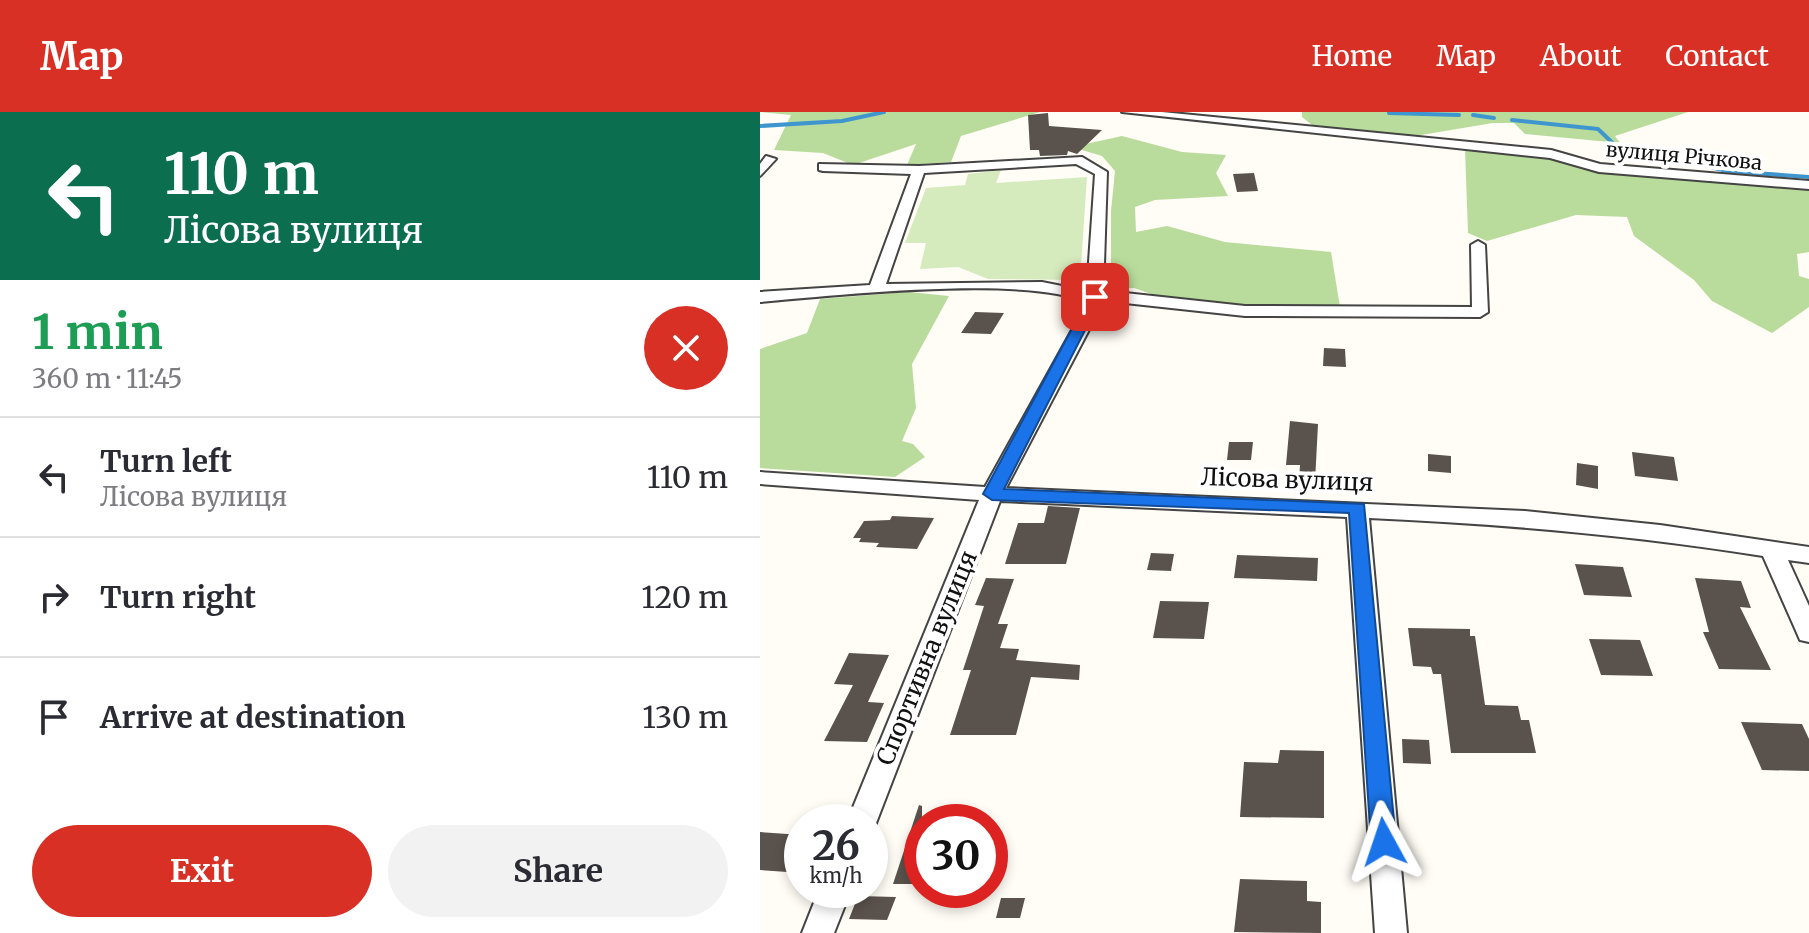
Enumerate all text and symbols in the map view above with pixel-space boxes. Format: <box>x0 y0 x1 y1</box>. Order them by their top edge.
text: Map <box>40 33 124 80</box>
text: Home <box>1311 38 1392 74</box>
text: Map <box>1436 38 1496 74</box>
text: About <box>1540 38 1621 74</box>
text: Contact <box>1665 38 1769 74</box>
street label: вулиця Річкова <box>1605 136 1764 175</box>
text: 110 m <box>164 139 319 209</box>
icon: left <box>32 144 136 248</box>
text: Лісова вулиця <box>164 208 423 253</box>
pin <box>1061 263 1129 331</box>
icon: arrive <box>1073 275 1117 319</box>
text: 1 min <box>32 302 163 362</box>
button: close <box>644 306 728 390</box>
text: 360 m · 11:45 <box>32 362 182 395</box>
text: Turn left <box>100 442 232 480</box>
icon: left <box>32 455 76 499</box>
text: 110 m <box>647 458 728 496</box>
street label: Лісова вулиця <box>1200 461 1374 498</box>
text: Лісова вулиця <box>100 480 287 513</box>
street label: Спортивна вулиця <box>869 546 984 770</box>
icon: right <box>32 575 76 619</box>
text: Turn right <box>100 578 256 616</box>
text: 120 m <box>641 578 728 616</box>
icon: arrive <box>32 695 76 739</box>
text: Arrive at destination <box>100 698 406 736</box>
text: 130 m <box>642 698 728 736</box>
position arrow <box>1342 800 1426 884</box>
speed limit sign: 30 <box>904 804 1008 908</box>
text: 26 <box>812 821 860 871</box>
button: Exit <box>32 825 372 917</box>
button: Share <box>388 825 728 917</box>
text: km/h <box>810 863 862 888</box>

